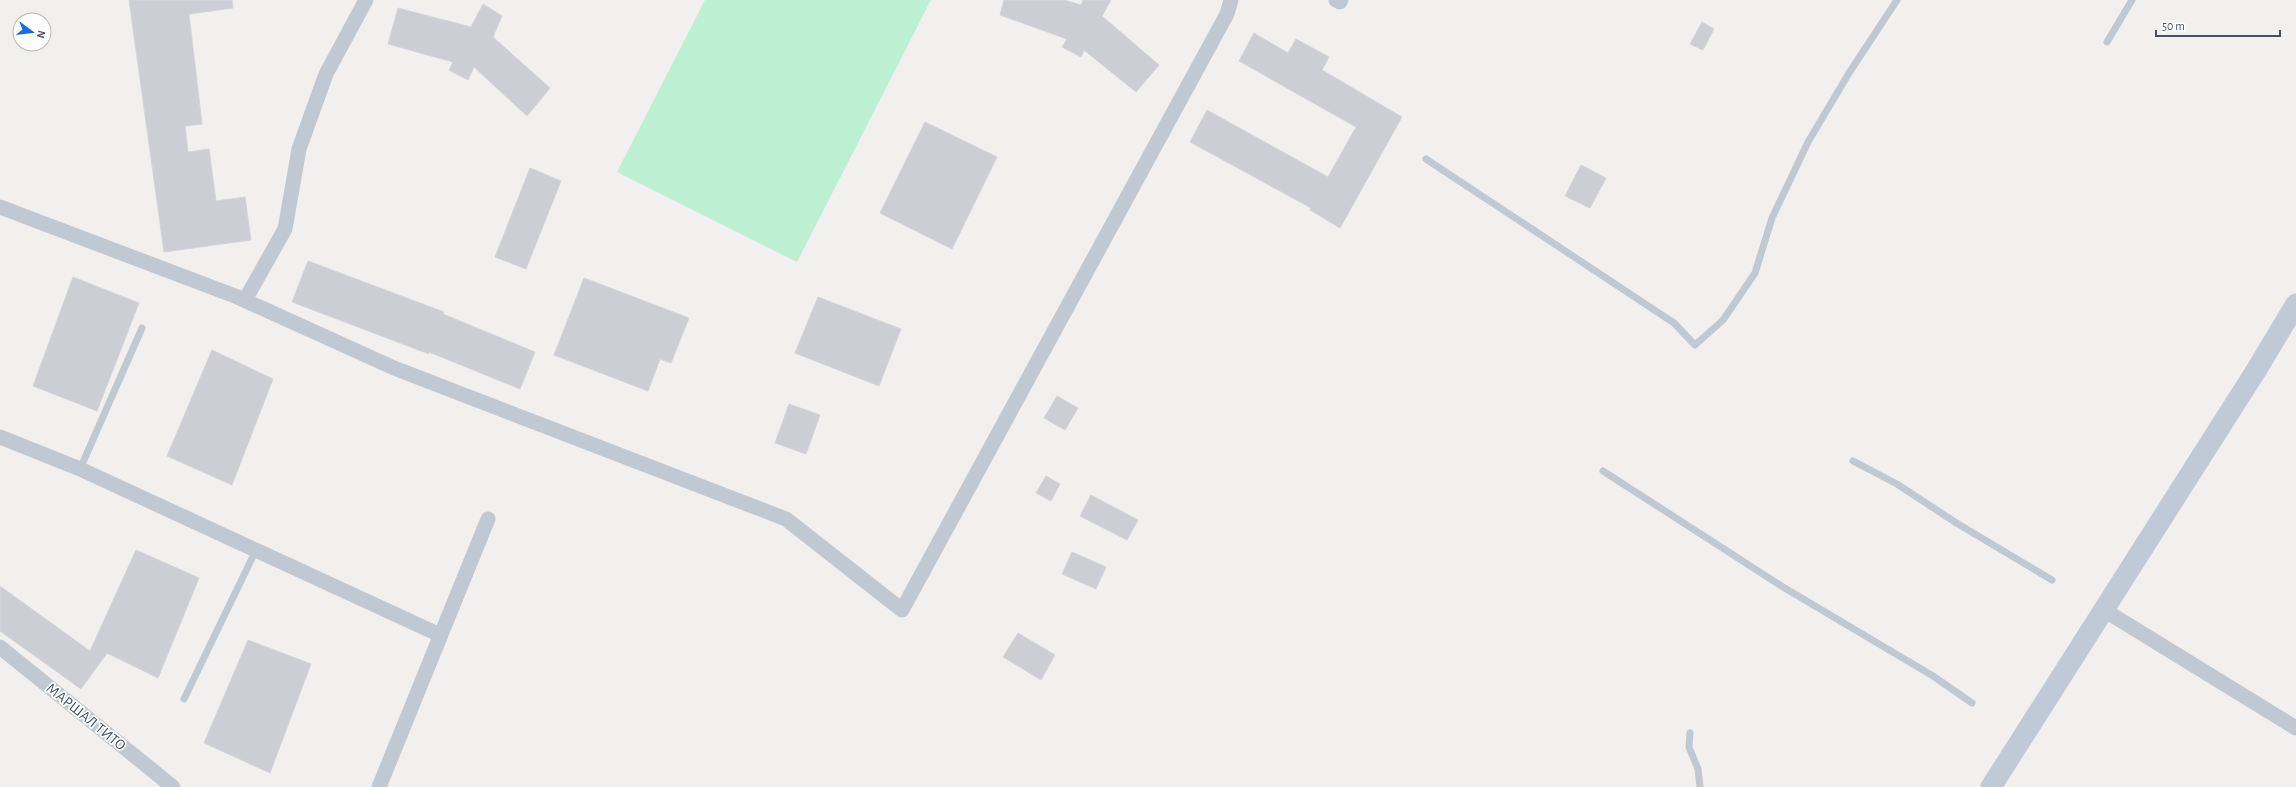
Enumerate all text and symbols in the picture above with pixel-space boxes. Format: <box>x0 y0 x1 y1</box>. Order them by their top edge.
north arrow <box>12 12 52 52</box>
scale bar <box>2156 12 2280 38</box>
text: 50 m <box>2162 20 2185 32</box>
text: N <box>35 29 47 40</box>
street label: МАРШАЛ ТИТО <box>43 681 129 753</box>

